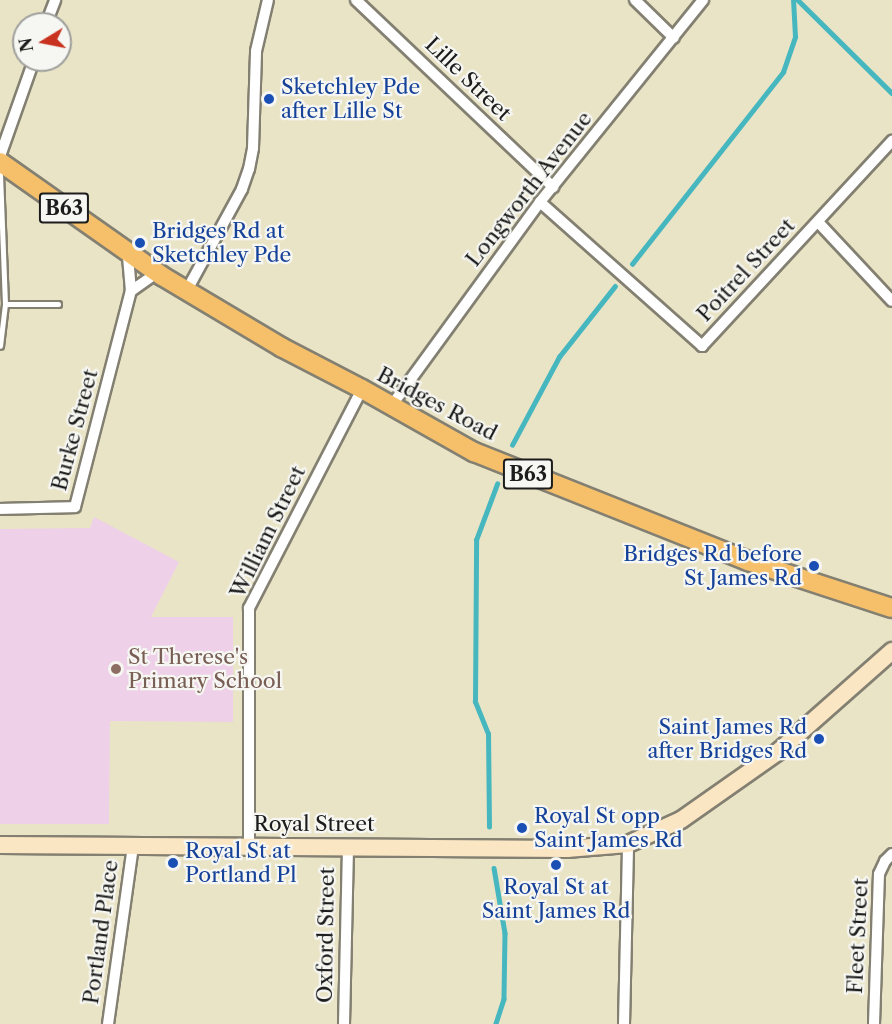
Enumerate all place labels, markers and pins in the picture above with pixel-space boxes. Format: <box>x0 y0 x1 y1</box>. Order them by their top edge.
place label: Sketchley Pde after Lille St <box>281 74 421 124</box>
marker: Sketchley Pde after Lille St <box>262 92 276 106</box>
place label: Bridges Rd at Sketchley Pde <box>152 218 292 268</box>
marker: Bridges Rd at Sketchley Pde <box>133 236 147 250</box>
place label: Bridges Rd before St James Rd <box>623 541 802 591</box>
marker: Bridges Rd before St James Rd <box>807 559 821 573</box>
place label: St Therese's Primary School <box>128 644 283 694</box>
marker: St Therese's Primary School <box>109 662 123 676</box>
place label: Saint James Rd after Bridges Rd <box>647 714 807 764</box>
marker: Saint James Rd after Bridges Rd <box>812 732 826 746</box>
place label: Royal St opp Saint James Rd <box>534 803 683 853</box>
marker: Royal St opp Saint James Rd <box>515 821 529 835</box>
place label: Royal St at Portland Pl <box>185 838 296 888</box>
marker: Royal St at Portland Pl <box>166 856 180 870</box>
marker: Royal St at Saint James Rd <box>549 858 563 872</box>
place label: Royal St at Saint James Rd <box>482 874 630 924</box>

